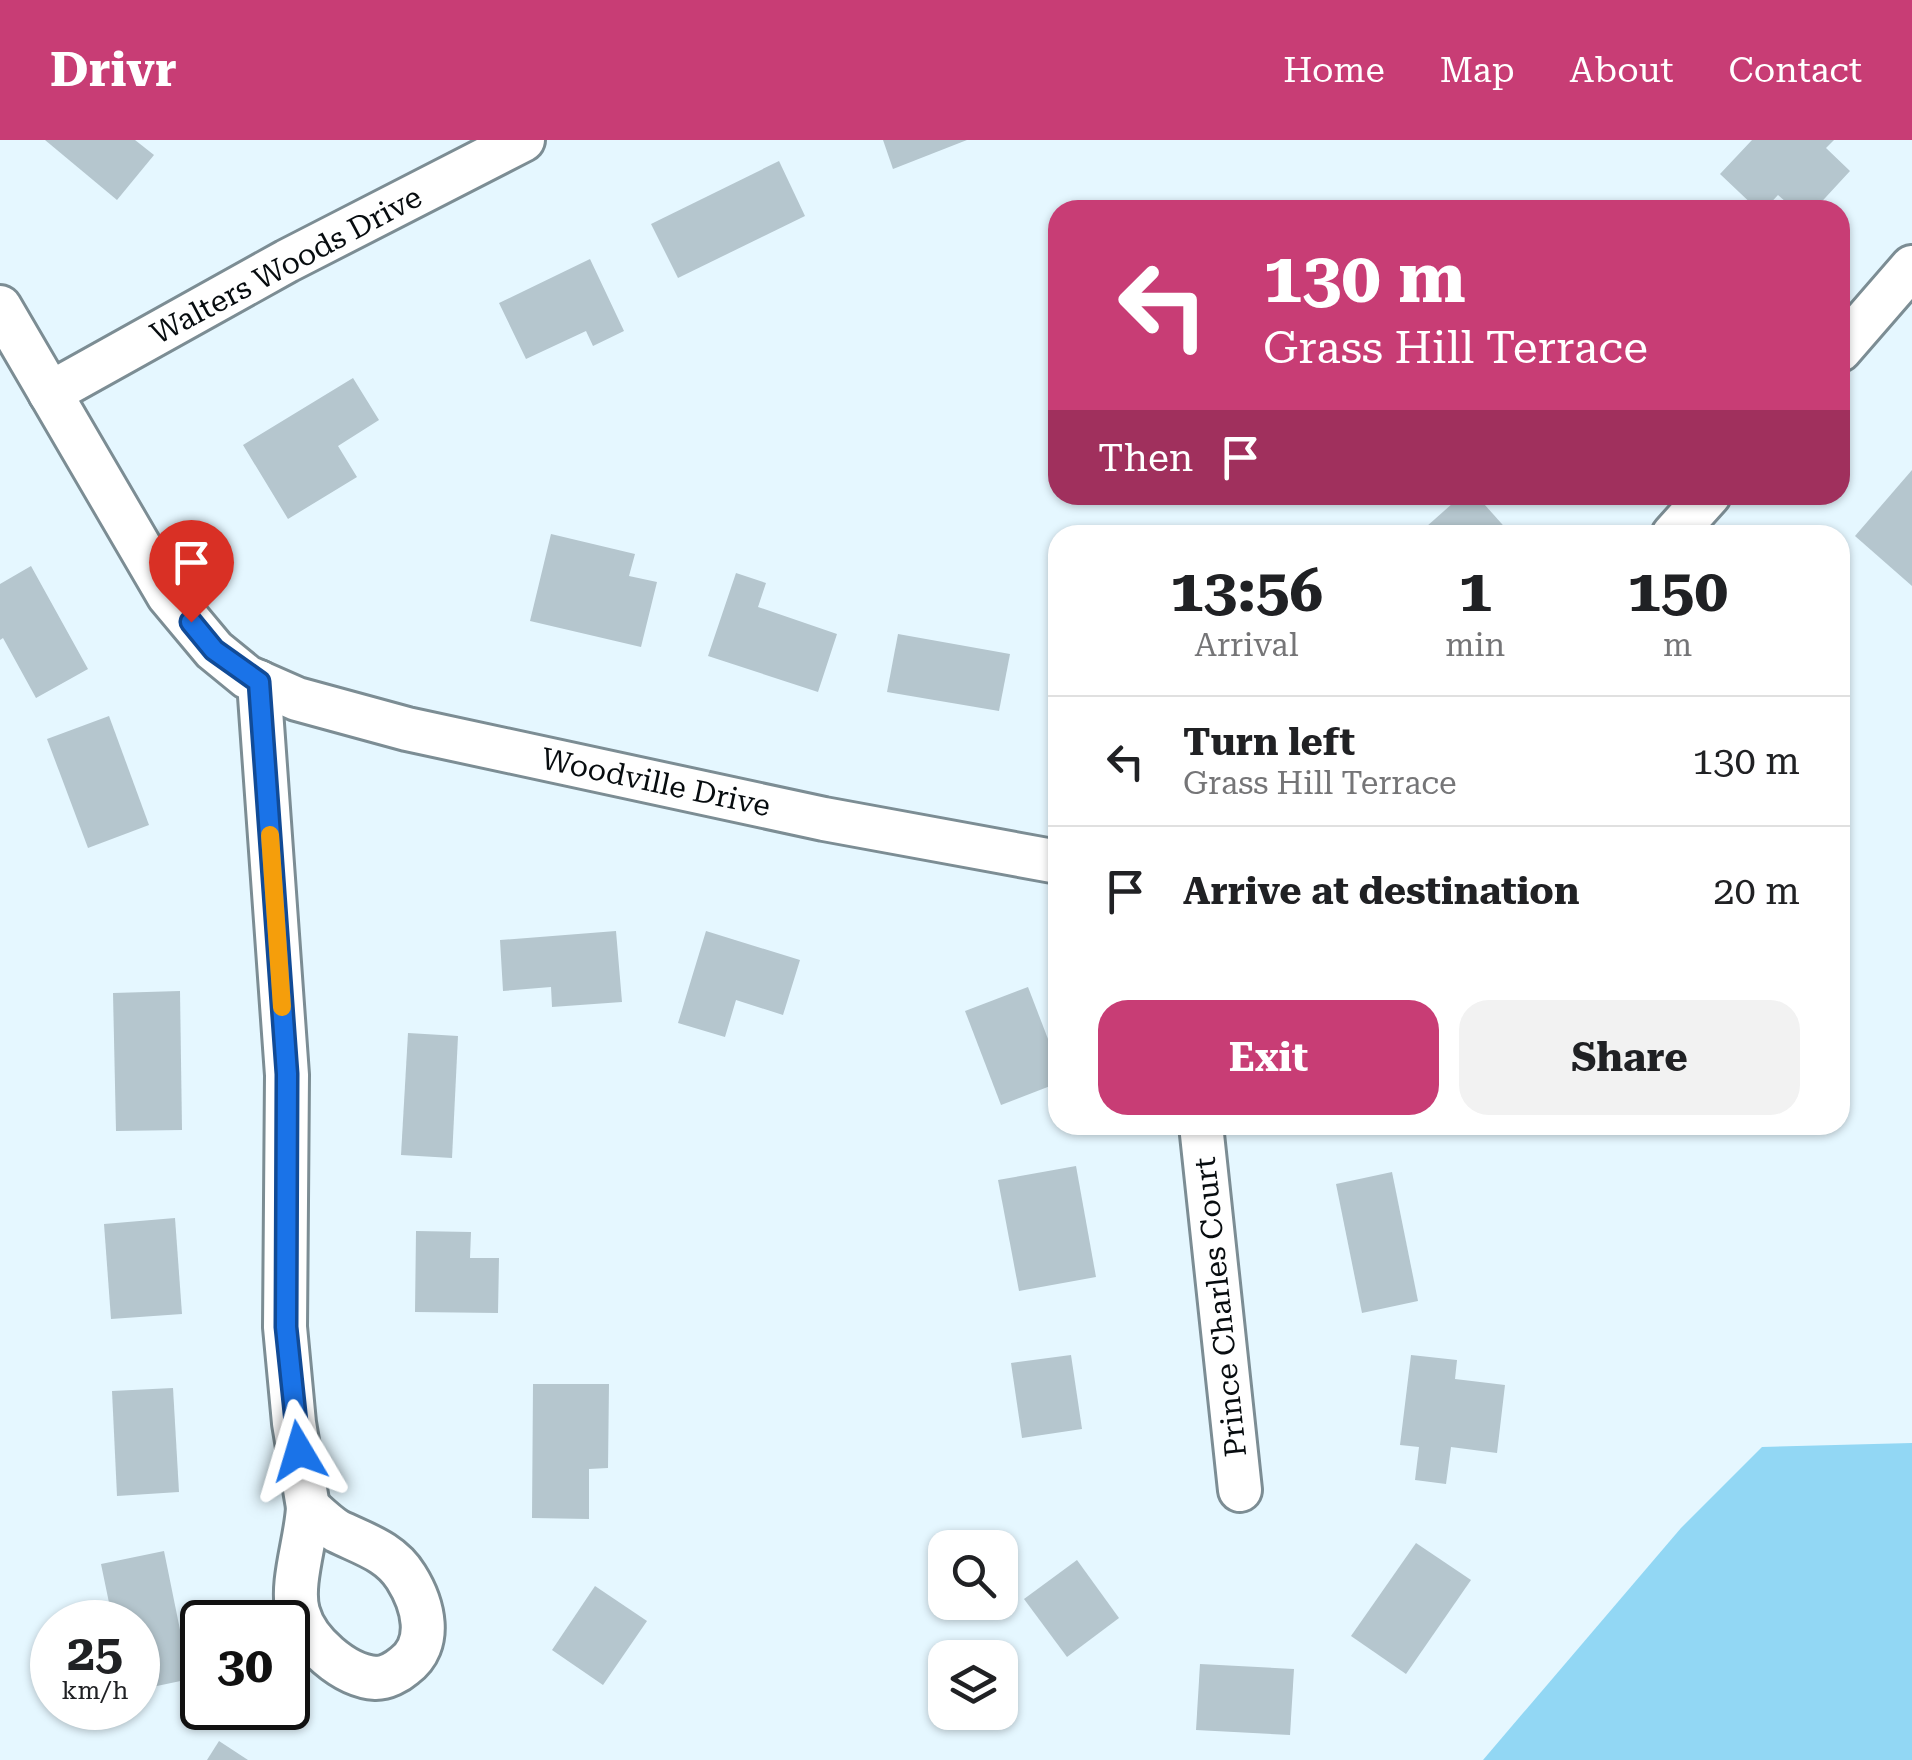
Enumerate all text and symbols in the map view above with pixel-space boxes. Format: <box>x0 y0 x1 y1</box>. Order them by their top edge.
text: Drivr <box>50 42 177 98</box>
text: Home <box>1283 50 1385 91</box>
text: Map <box>1440 50 1515 91</box>
text: About <box>1570 50 1674 91</box>
text: Contact <box>1729 50 1862 91</box>
street label: Walters Woods Drive <box>145 179 427 351</box>
text: 130 m <box>1263 237 1466 319</box>
icon: left <box>1098 240 1228 370</box>
text: Grass Hill Terrace <box>1263 321 1648 374</box>
icon: arrive <box>1213 430 1268 485</box>
text: Then <box>1098 436 1193 480</box>
pin <box>149 520 234 623</box>
icon: arrive <box>164 535 219 590</box>
text: 13:56 <box>1170 555 1323 626</box>
text: 1 <box>1458 555 1492 626</box>
text: 150 <box>1627 555 1728 626</box>
text: Arrival <box>1195 626 1299 664</box>
text: min <box>1445 626 1505 664</box>
text: m <box>1663 626 1692 664</box>
text: Turn left <box>1183 720 1355 764</box>
icon: left <box>1098 734 1153 789</box>
text: 130 m <box>1692 739 1800 783</box>
street label: Woodville Drive <box>538 741 774 823</box>
text: Grass Hill Terrace <box>1183 764 1457 802</box>
icon: arrive <box>1098 864 1153 919</box>
text: Arrive at destination <box>1183 869 1579 913</box>
text: 20 m <box>1713 869 1800 913</box>
button: Exit <box>1098 1000 1439 1115</box>
button: Share <box>1459 1000 1800 1115</box>
street label: Prince Charles Court <box>1187 1155 1253 1459</box>
position arrow <box>247 1399 351 1503</box>
map controls <box>928 1530 1018 1730</box>
button: search <box>928 1530 1018 1620</box>
speed limit sign: 30 <box>180 1600 310 1730</box>
text: 25 <box>67 1624 123 1682</box>
button: layers <box>928 1640 1018 1730</box>
text: km/h <box>62 1676 128 1705</box>

